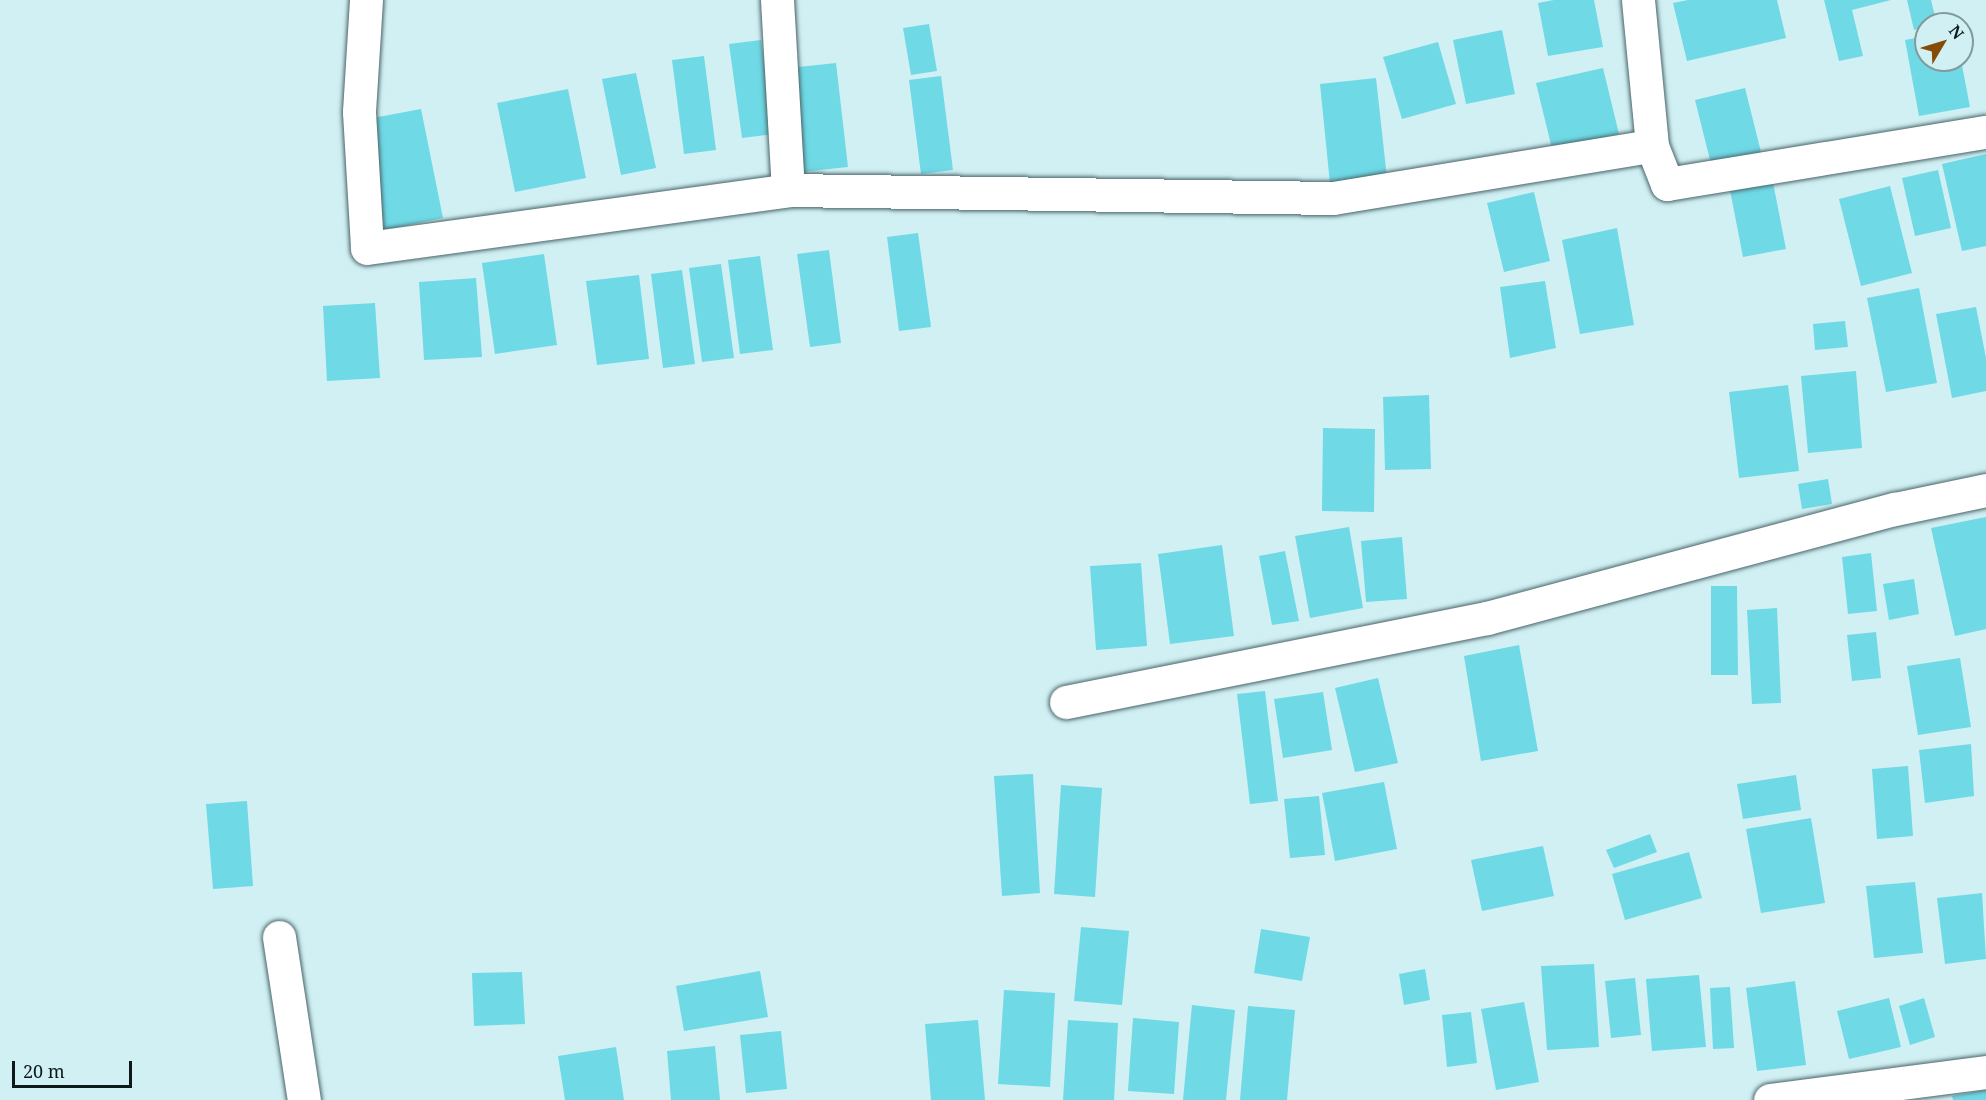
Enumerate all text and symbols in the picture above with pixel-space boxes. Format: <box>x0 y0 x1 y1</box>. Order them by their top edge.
north arrow <box>1914 12 1974 72</box>
text: N <box>1944 20 1969 44</box>
scale bar <box>15 1049 135 1087</box>
text: 20 m <box>23 1059 65 1083</box>

